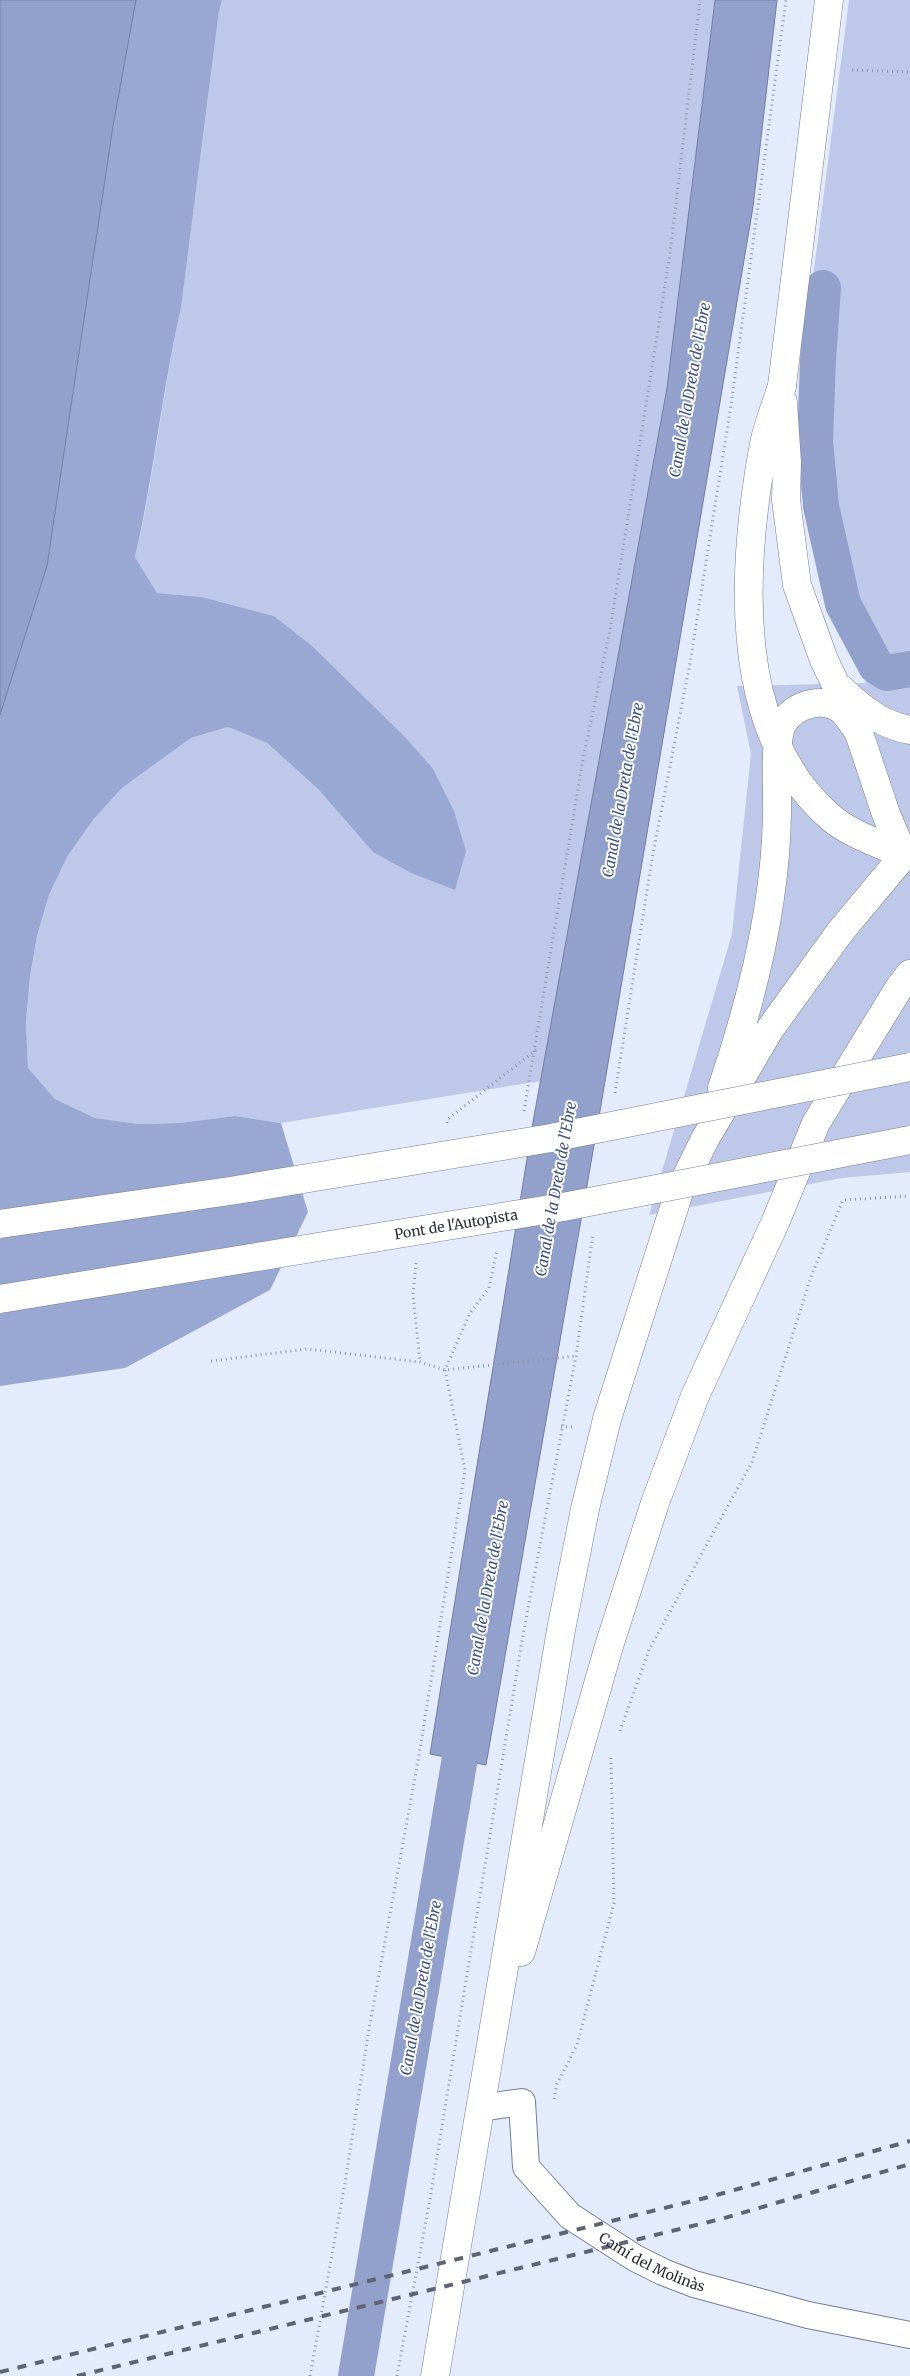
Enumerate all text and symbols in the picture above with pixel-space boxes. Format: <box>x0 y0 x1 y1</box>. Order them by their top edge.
water label: Canal de la Dreta de l'Ebre <box>665 300 714 479</box>
water label: Canal de la Dreta de l'Ebre <box>598 700 647 879</box>
water label: Canal de la Dreta de l'Ebre <box>531 1099 580 1278</box>
street label: Pont de l'Autopista <box>393 1205 519 1243</box>
water label: Canal de la Dreta de l'Ebre <box>463 1498 512 1677</box>
water label: Canal de la Dreta de l'Ebre <box>396 1898 445 2077</box>
street label: Camí del Molinàs <box>596 2228 707 2296</box>

